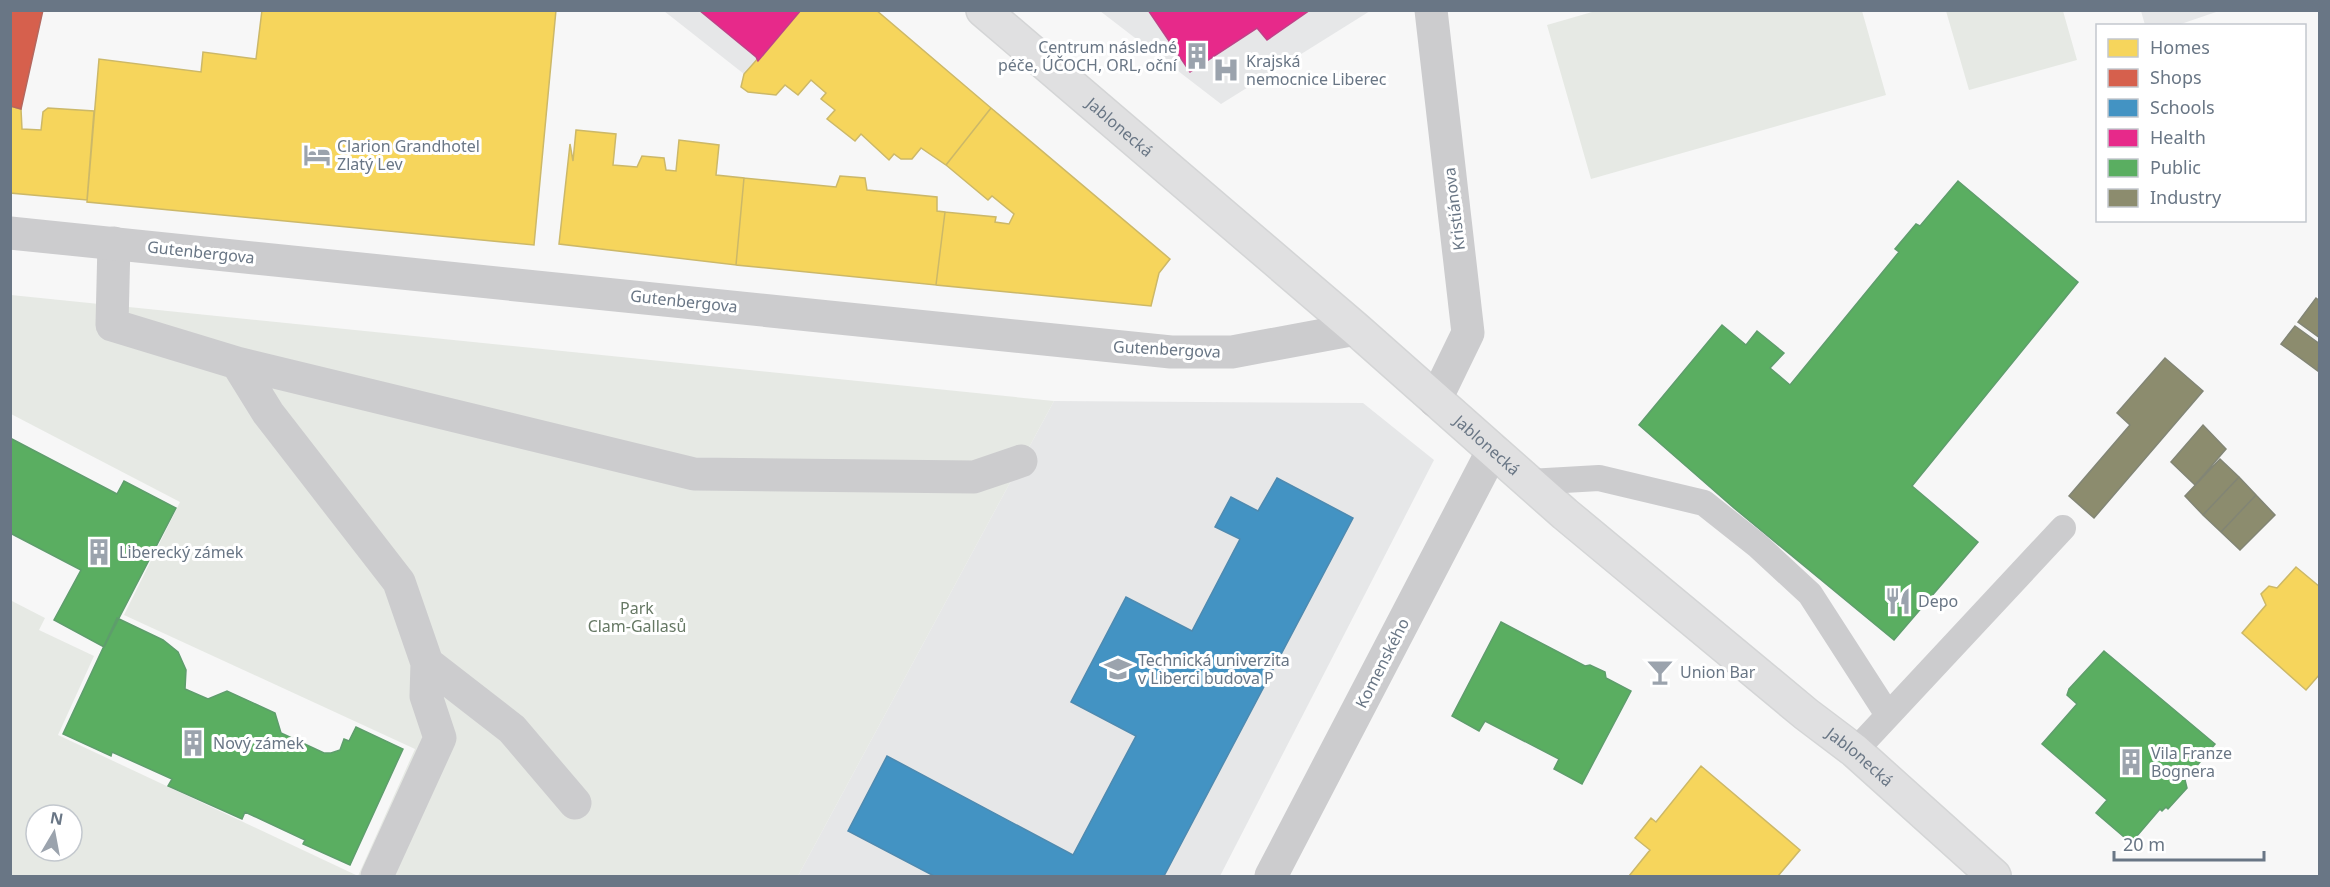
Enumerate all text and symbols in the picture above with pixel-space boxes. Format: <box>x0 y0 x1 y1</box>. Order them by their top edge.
legend <box>2096 24 2306 222</box>
text: Homes <box>2150 35 2210 59</box>
place label: Centrum následné péče, ÚČOCH, ORL, oční <box>998 36 1178 76</box>
building icon: Centrum následné péče, ÚČOCH, ORL, oční <box>1182 41 1212 71</box>
place label: Krajská nemocnice Liberec <box>1246 50 1387 90</box>
hospital icon: Krajská nemocnice Liberec <box>1211 55 1241 85</box>
text: Shops <box>2150 65 2202 89</box>
street label: Jablonecká <box>1080 91 1158 162</box>
text: Schools <box>2150 95 2215 119</box>
text: Health <box>2150 125 2206 149</box>
place label: Clarion Grandhotel Zlatý Lev <box>337 135 480 175</box>
hotel icon: Clarion Grandhotel Zlatý Lev <box>302 140 332 170</box>
text: Public <box>2150 155 2201 179</box>
street label: Kristiánova <box>1438 166 1470 252</box>
text: Industry <box>2150 185 2222 209</box>
street label: Gutenbergova <box>146 235 256 269</box>
street label: Gutenbergova <box>629 284 739 318</box>
street label: Gutenbergova <box>1113 335 1221 363</box>
street label: Jablonecká <box>1448 409 1525 480</box>
building icon: Liberecký zámek <box>84 537 114 567</box>
place label: Liberecký zámek <box>119 541 244 563</box>
restaurant icon: Depo <box>1883 586 1913 616</box>
place label: Depo <box>1918 590 1958 612</box>
park label: Park Clam-Gallasů <box>588 597 686 637</box>
street label: Komenského <box>1350 614 1414 712</box>
place label: Technická univerzita v Liberci budova P <box>1138 649 1290 689</box>
school or university icon: Technická univerzita v Liberci budova P <box>1103 654 1133 684</box>
bar icon: Union Bar <box>1645 657 1675 687</box>
place label: Union Bar <box>1680 661 1756 683</box>
street label: Jablonecká <box>1820 721 1898 791</box>
building icon: Nový zámek <box>178 728 208 758</box>
place label: Nový zámek <box>213 732 304 754</box>
place label: Vila Franze Bognera <box>2151 742 2232 782</box>
building icon: Vila Franze Bognera <box>2116 747 2146 777</box>
north arrow <box>24 803 84 863</box>
text: N <box>48 806 65 830</box>
scale bar <box>2114 824 2264 862</box>
text: 20 m <box>2123 832 2165 856</box>

